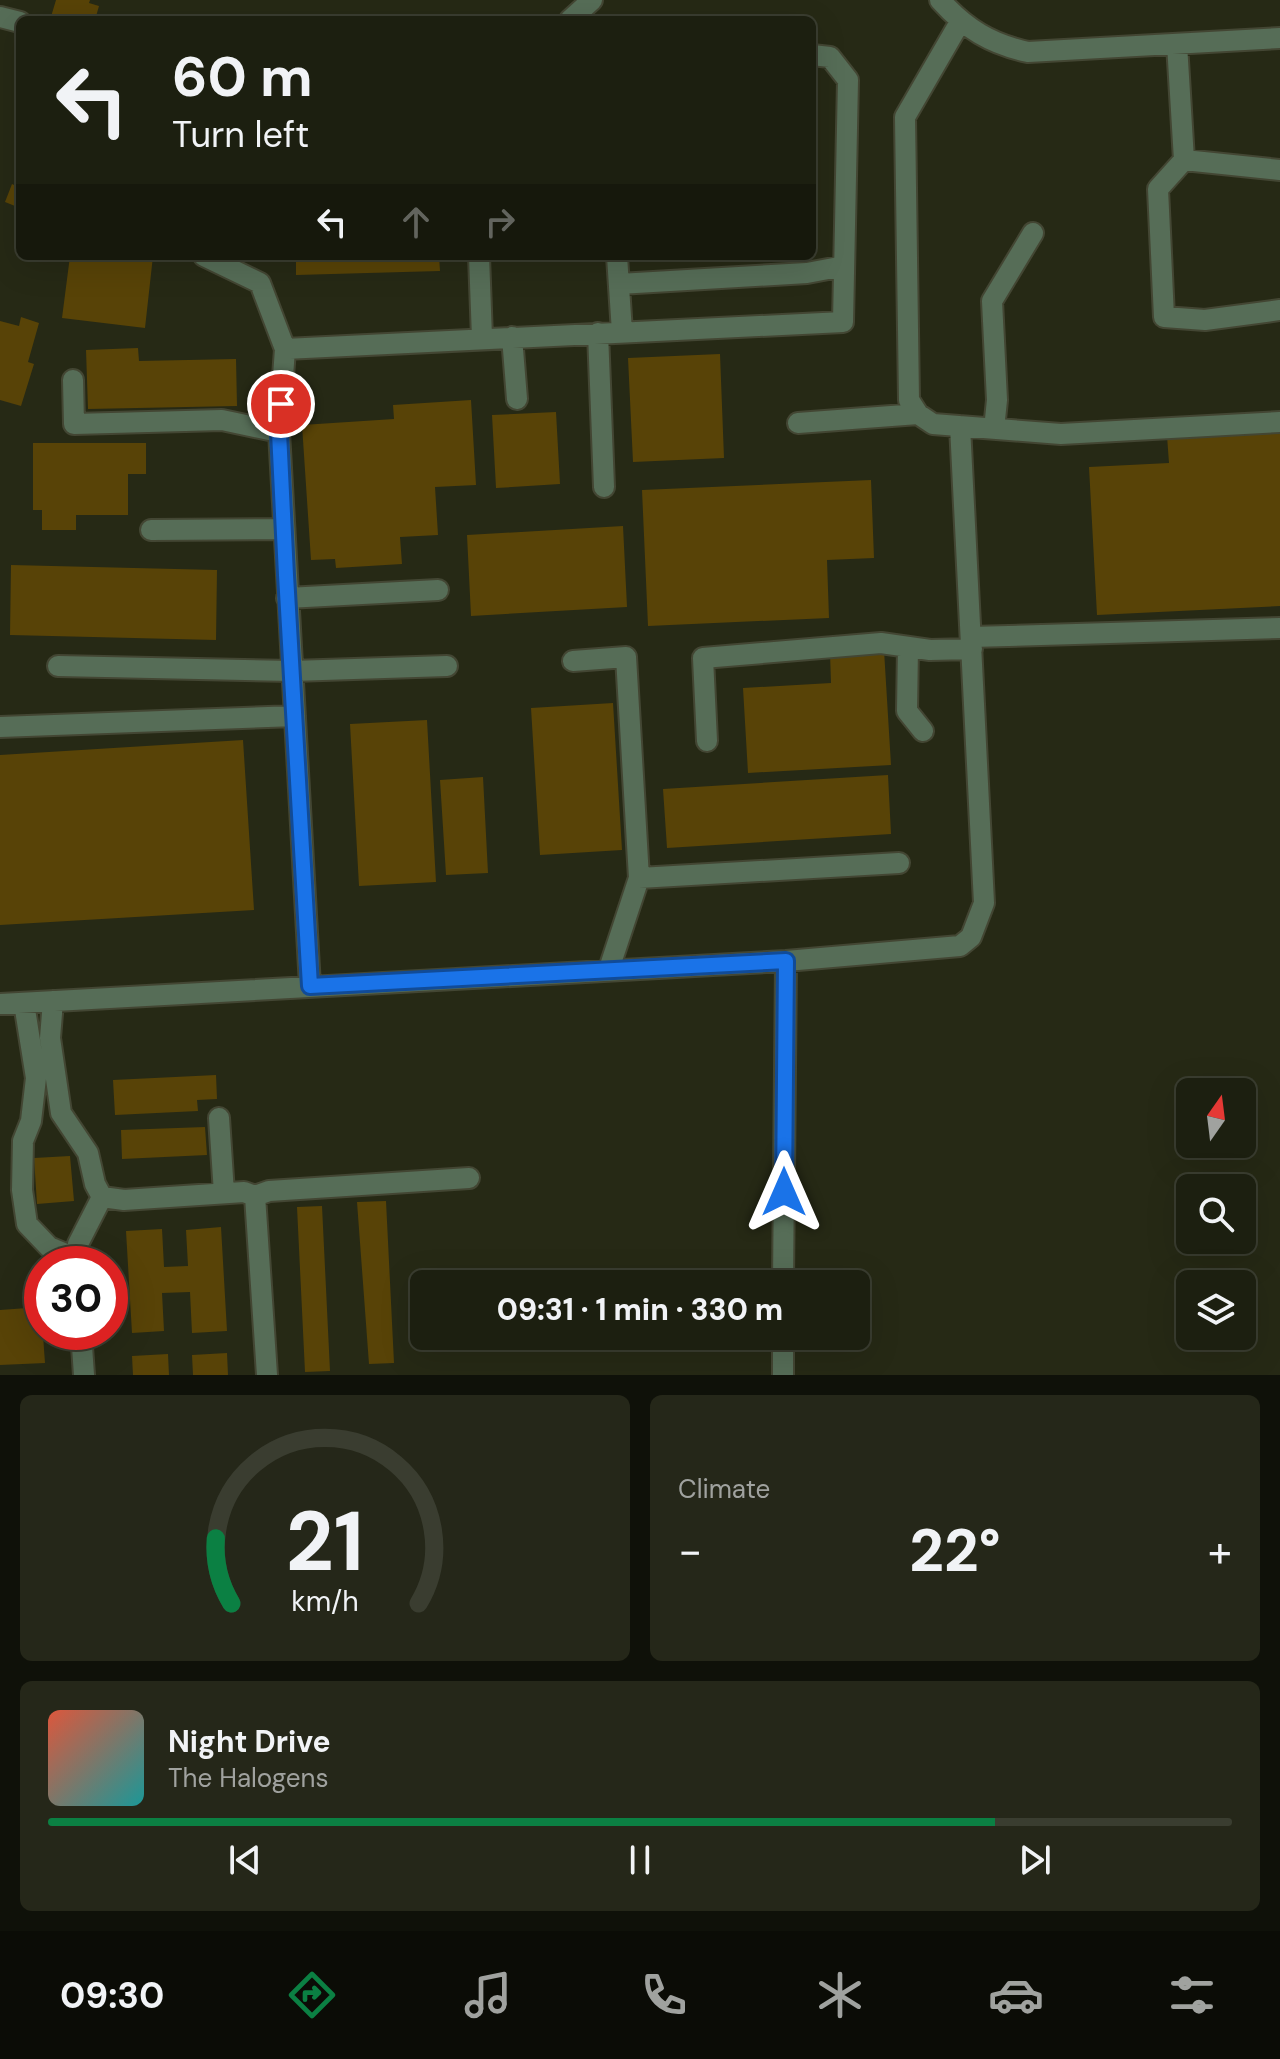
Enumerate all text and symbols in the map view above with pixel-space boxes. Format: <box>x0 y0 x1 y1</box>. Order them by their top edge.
text: 60 m <box>172 40 313 113</box>
icon: left <box>40 48 144 152</box>
text: Turn left <box>172 111 309 158</box>
icon: left <box>310 200 354 244</box>
icon: ahead <box>394 200 438 244</box>
icon: right <box>478 200 522 244</box>
pin <box>247 370 315 438</box>
icon: arrive <box>259 382 303 426</box>
north arrow <box>1176 1078 1256 1158</box>
map controls <box>1176 1078 1256 1350</box>
position arrow <box>742 1150 826 1234</box>
button: search <box>1176 1174 1256 1254</box>
speed limit sign: 30 <box>24 1246 128 1350</box>
button: layers <box>1176 1270 1256 1350</box>
text: 09:31 · 1 min · 330 m <box>497 1290 783 1329</box>
text: Climate <box>678 1472 770 1506</box>
text: 21 <box>286 1487 364 1596</box>
text: 22° <box>909 1511 1001 1590</box>
text: − <box>678 1522 702 1580</box>
text: + <box>1208 1522 1232 1580</box>
text: km/h <box>291 1583 359 1620</box>
text: Night Drive <box>168 1722 331 1761</box>
text: The Halogens <box>168 1761 328 1795</box>
icon: previous <box>223 1838 267 1882</box>
icon: pause <box>618 1838 662 1882</box>
icon: next <box>1013 1838 1057 1882</box>
icon: directions <box>284 1967 340 2023</box>
icon: music <box>460 1967 516 2023</box>
icon: phone <box>636 1967 692 2023</box>
icon: climate <box>812 1967 868 2023</box>
icon: car <box>988 1967 1044 2023</box>
icon: filters <box>1164 1967 1220 2023</box>
text: 09:30 <box>60 1972 164 2019</box>

